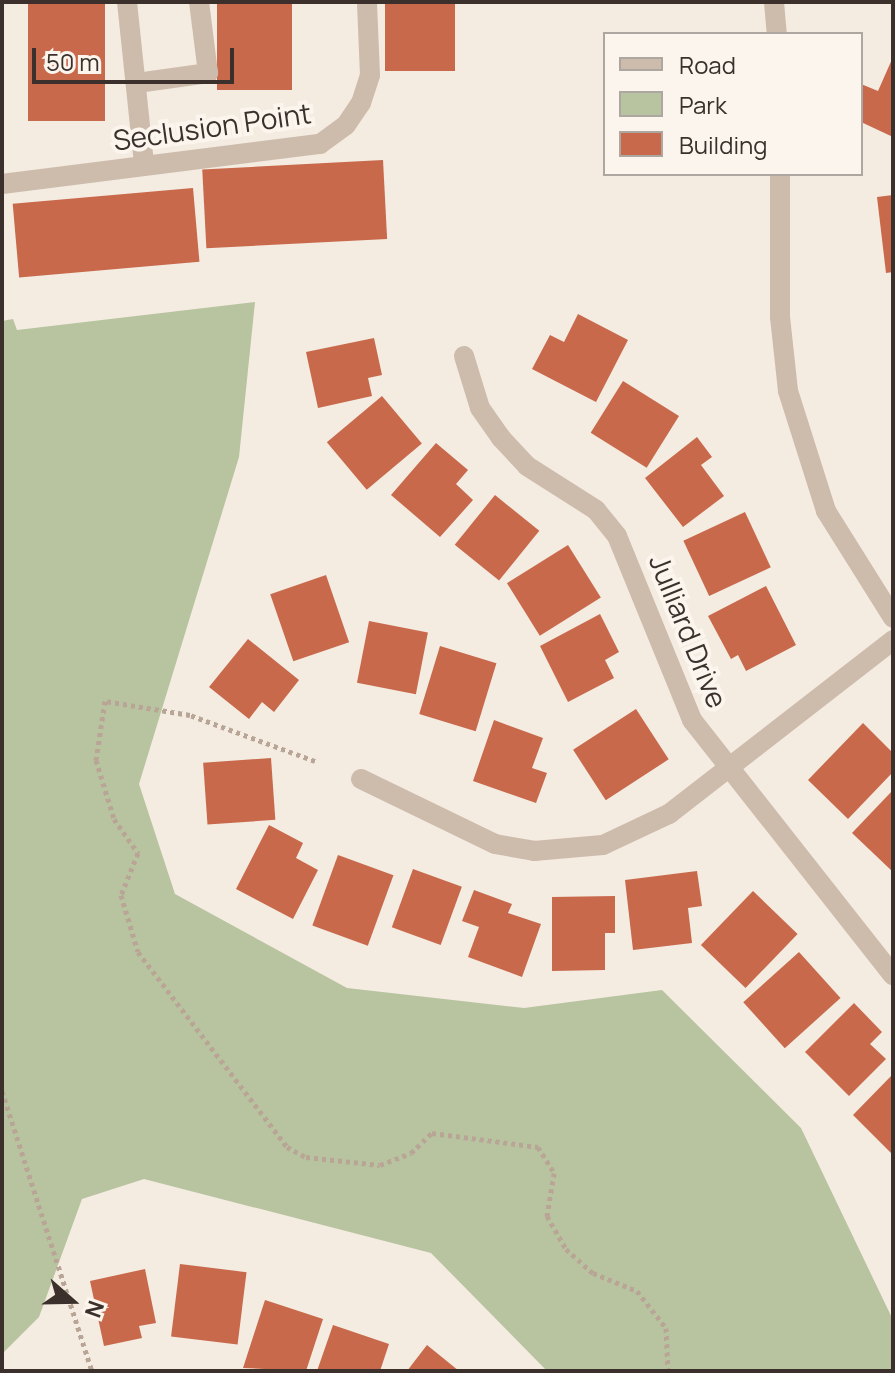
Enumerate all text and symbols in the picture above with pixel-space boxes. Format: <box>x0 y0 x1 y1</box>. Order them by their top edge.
scale bar <box>36 32 238 82</box>
legend <box>603 32 863 176</box>
text: 50 m <box>46 45 100 78</box>
text: Road <box>679 48 736 81</box>
text: Park <box>679 88 727 121</box>
street label: Seclusion Point <box>111 95 313 157</box>
text: Building <box>679 128 767 161</box>
street label: Julliard Drive <box>643 549 735 713</box>
north arrow <box>32 1261 112 1341</box>
text: N <box>78 1297 111 1322</box>

